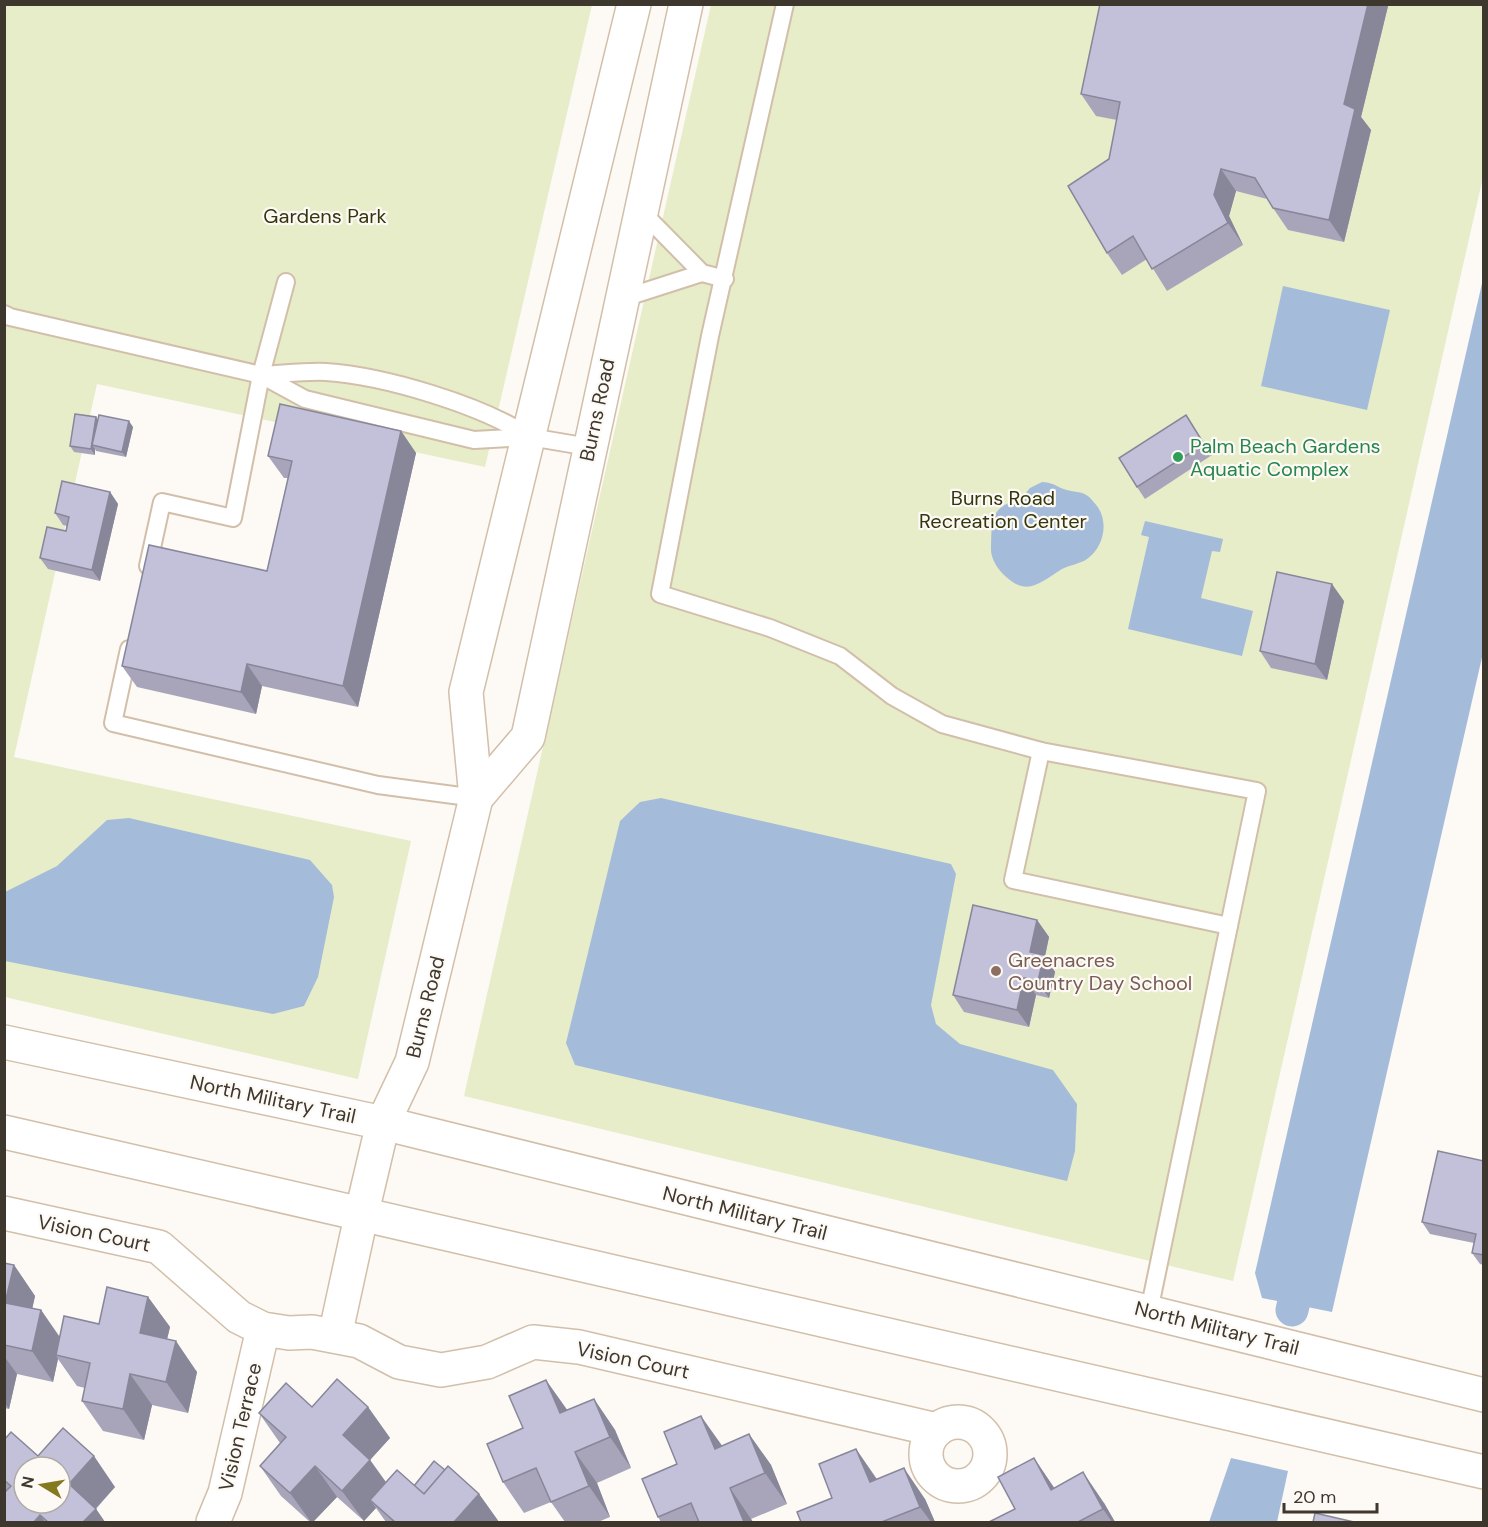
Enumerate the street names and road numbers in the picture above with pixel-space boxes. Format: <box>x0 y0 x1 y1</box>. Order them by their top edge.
street label: Burns Road <box>573 356 621 464</box>
street label: Burns Road <box>400 953 450 1061</box>
street label: North Military Trail <box>188 1069 358 1129</box>
street label: North Military Trail <box>660 1180 830 1246</box>
street label: Vision Court <box>35 1208 153 1258</box>
street label: North Military Trail <box>1132 1295 1302 1361</box>
street label: Vision Court <box>574 1335 692 1385</box>
street label: Vision Terrace <box>213 1360 267 1494</box>

